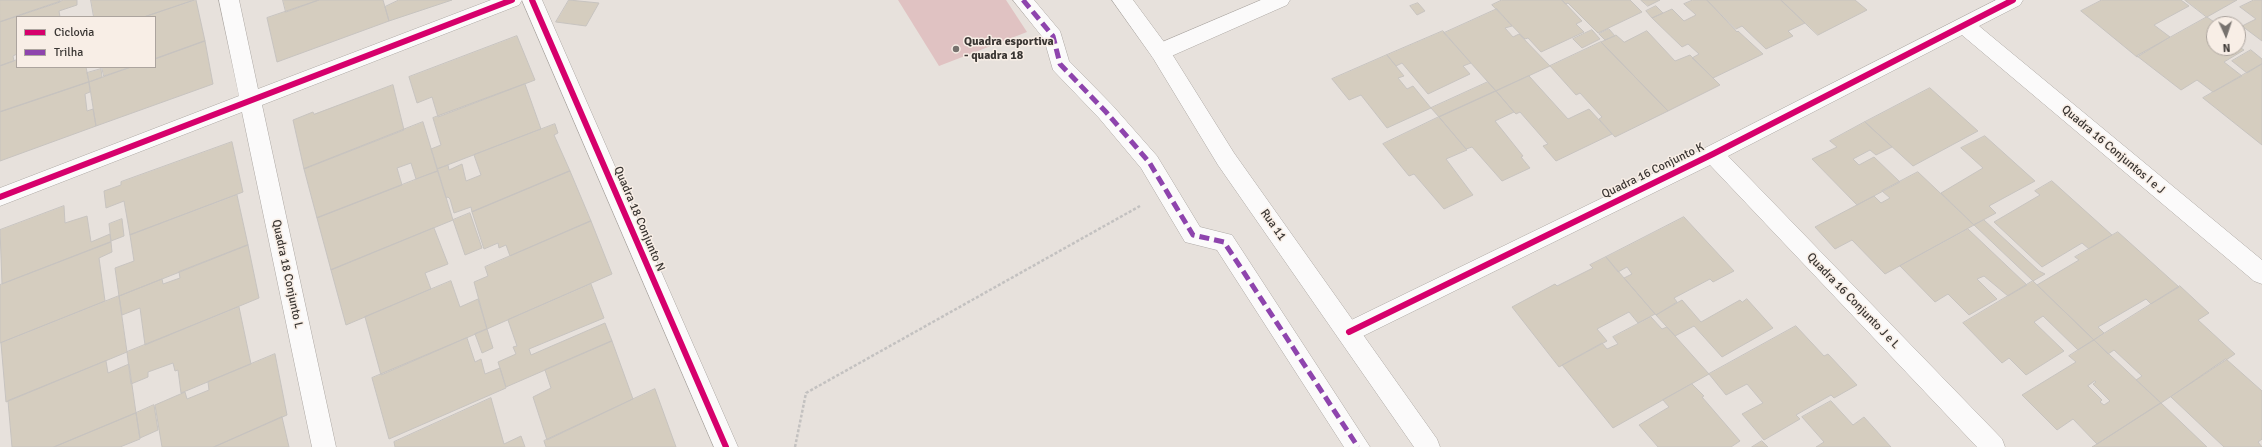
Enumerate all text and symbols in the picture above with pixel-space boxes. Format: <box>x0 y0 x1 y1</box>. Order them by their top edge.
legend <box>16 16 156 68</box>
north arrow <box>2206 16 2246 56</box>
text: Ciclovia <box>54 25 94 40</box>
place label: Quadra esportiva - quadra 18 <box>964 35 1054 63</box>
text: N <box>2222 41 2231 54</box>
marker: Quadra esportiva - quadra 18 <box>951 44 961 54</box>
text: Trilha <box>54 45 83 60</box>
street label: Quadra 16 Conjuntos I e J <box>2058 103 2168 197</box>
street label: Quadra 16 Conjunto K <box>1600 140 1706 202</box>
street label: Quadra 18 Conjunto N <box>610 164 668 274</box>
street label: Rua 11 <box>1257 206 1289 244</box>
street label: Quadra 18 Conjunto L <box>268 218 306 330</box>
street label: Quadra 16 Conjunto J e L <box>1804 250 1902 352</box>

